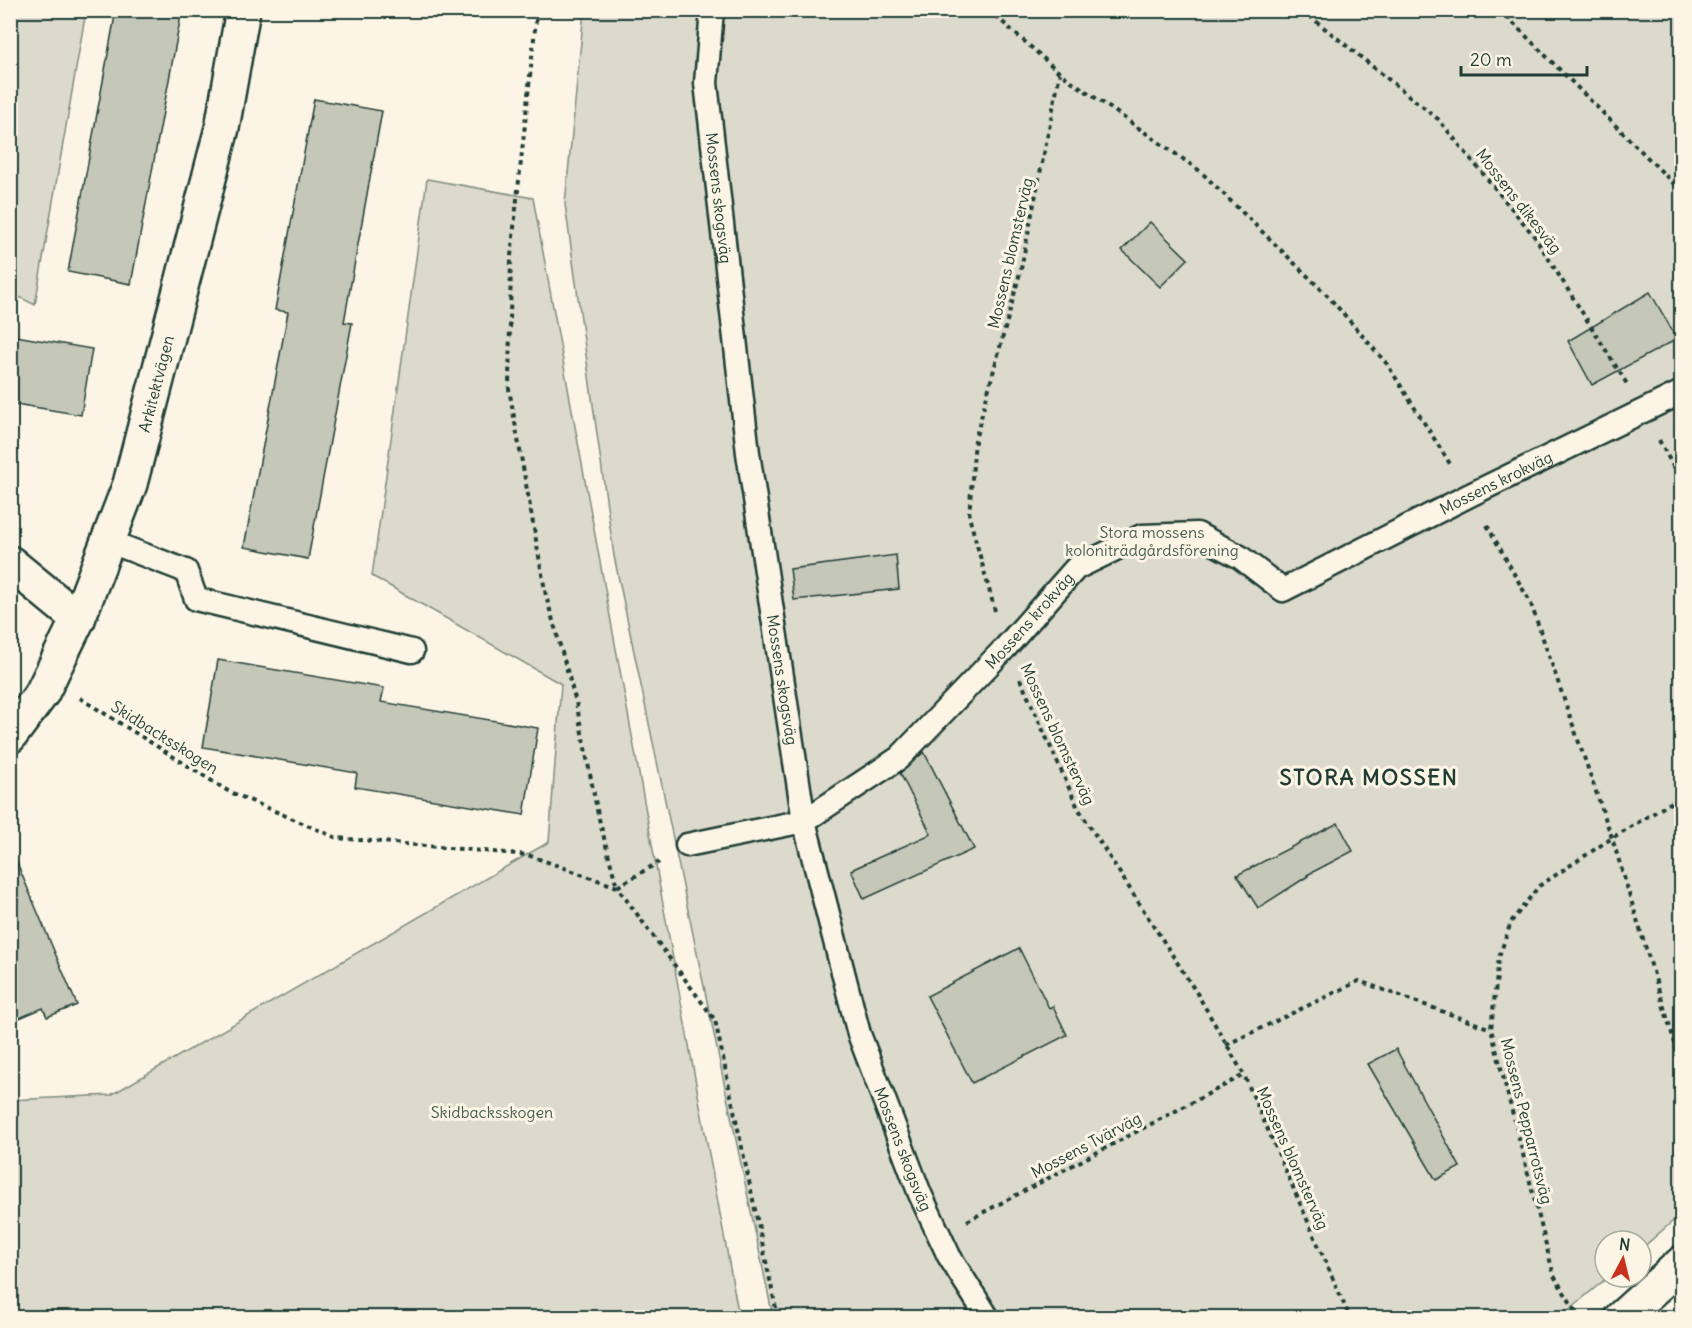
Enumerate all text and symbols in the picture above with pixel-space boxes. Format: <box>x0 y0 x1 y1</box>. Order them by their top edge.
scale bar <box>1461 39 1587 77</box>
text: 20 m <box>1470 48 1512 71</box>
street label: Mossens skogsväg <box>702 131 736 265</box>
street label: Mossens dikesväg <box>1472 144 1566 258</box>
street label: Mossens blomsterväg <box>983 176 1037 330</box>
street label: Arkitektvägen <box>134 333 178 435</box>
street label: Mossens krokväg <box>1436 447 1555 519</box>
park label: Stora mossens koloniträdgårdsförening <box>1065 522 1239 560</box>
street label: Mossens krokväg <box>981 568 1078 673</box>
street label: Mossens skogsväg <box>763 613 802 746</box>
street label: Mossens blomsterväg <box>1016 660 1100 808</box>
street label: Skidbacksskogen <box>108 696 222 778</box>
district label: STORA MOSSEN <box>1280 763 1458 791</box>
street label: Mossens Pepparrotsväg <box>1497 1036 1557 1206</box>
street label: Mossens skogsväg <box>870 1084 937 1214</box>
street label: Mossens blomsterväg <box>1253 1084 1333 1232</box>
park label: Skidbacksskogen <box>431 1102 553 1122</box>
street label: Mossens Tvärväg <box>1028 1108 1144 1182</box>
north arrow <box>1593 1229 1653 1289</box>
text: N <box>1618 1234 1632 1255</box>

